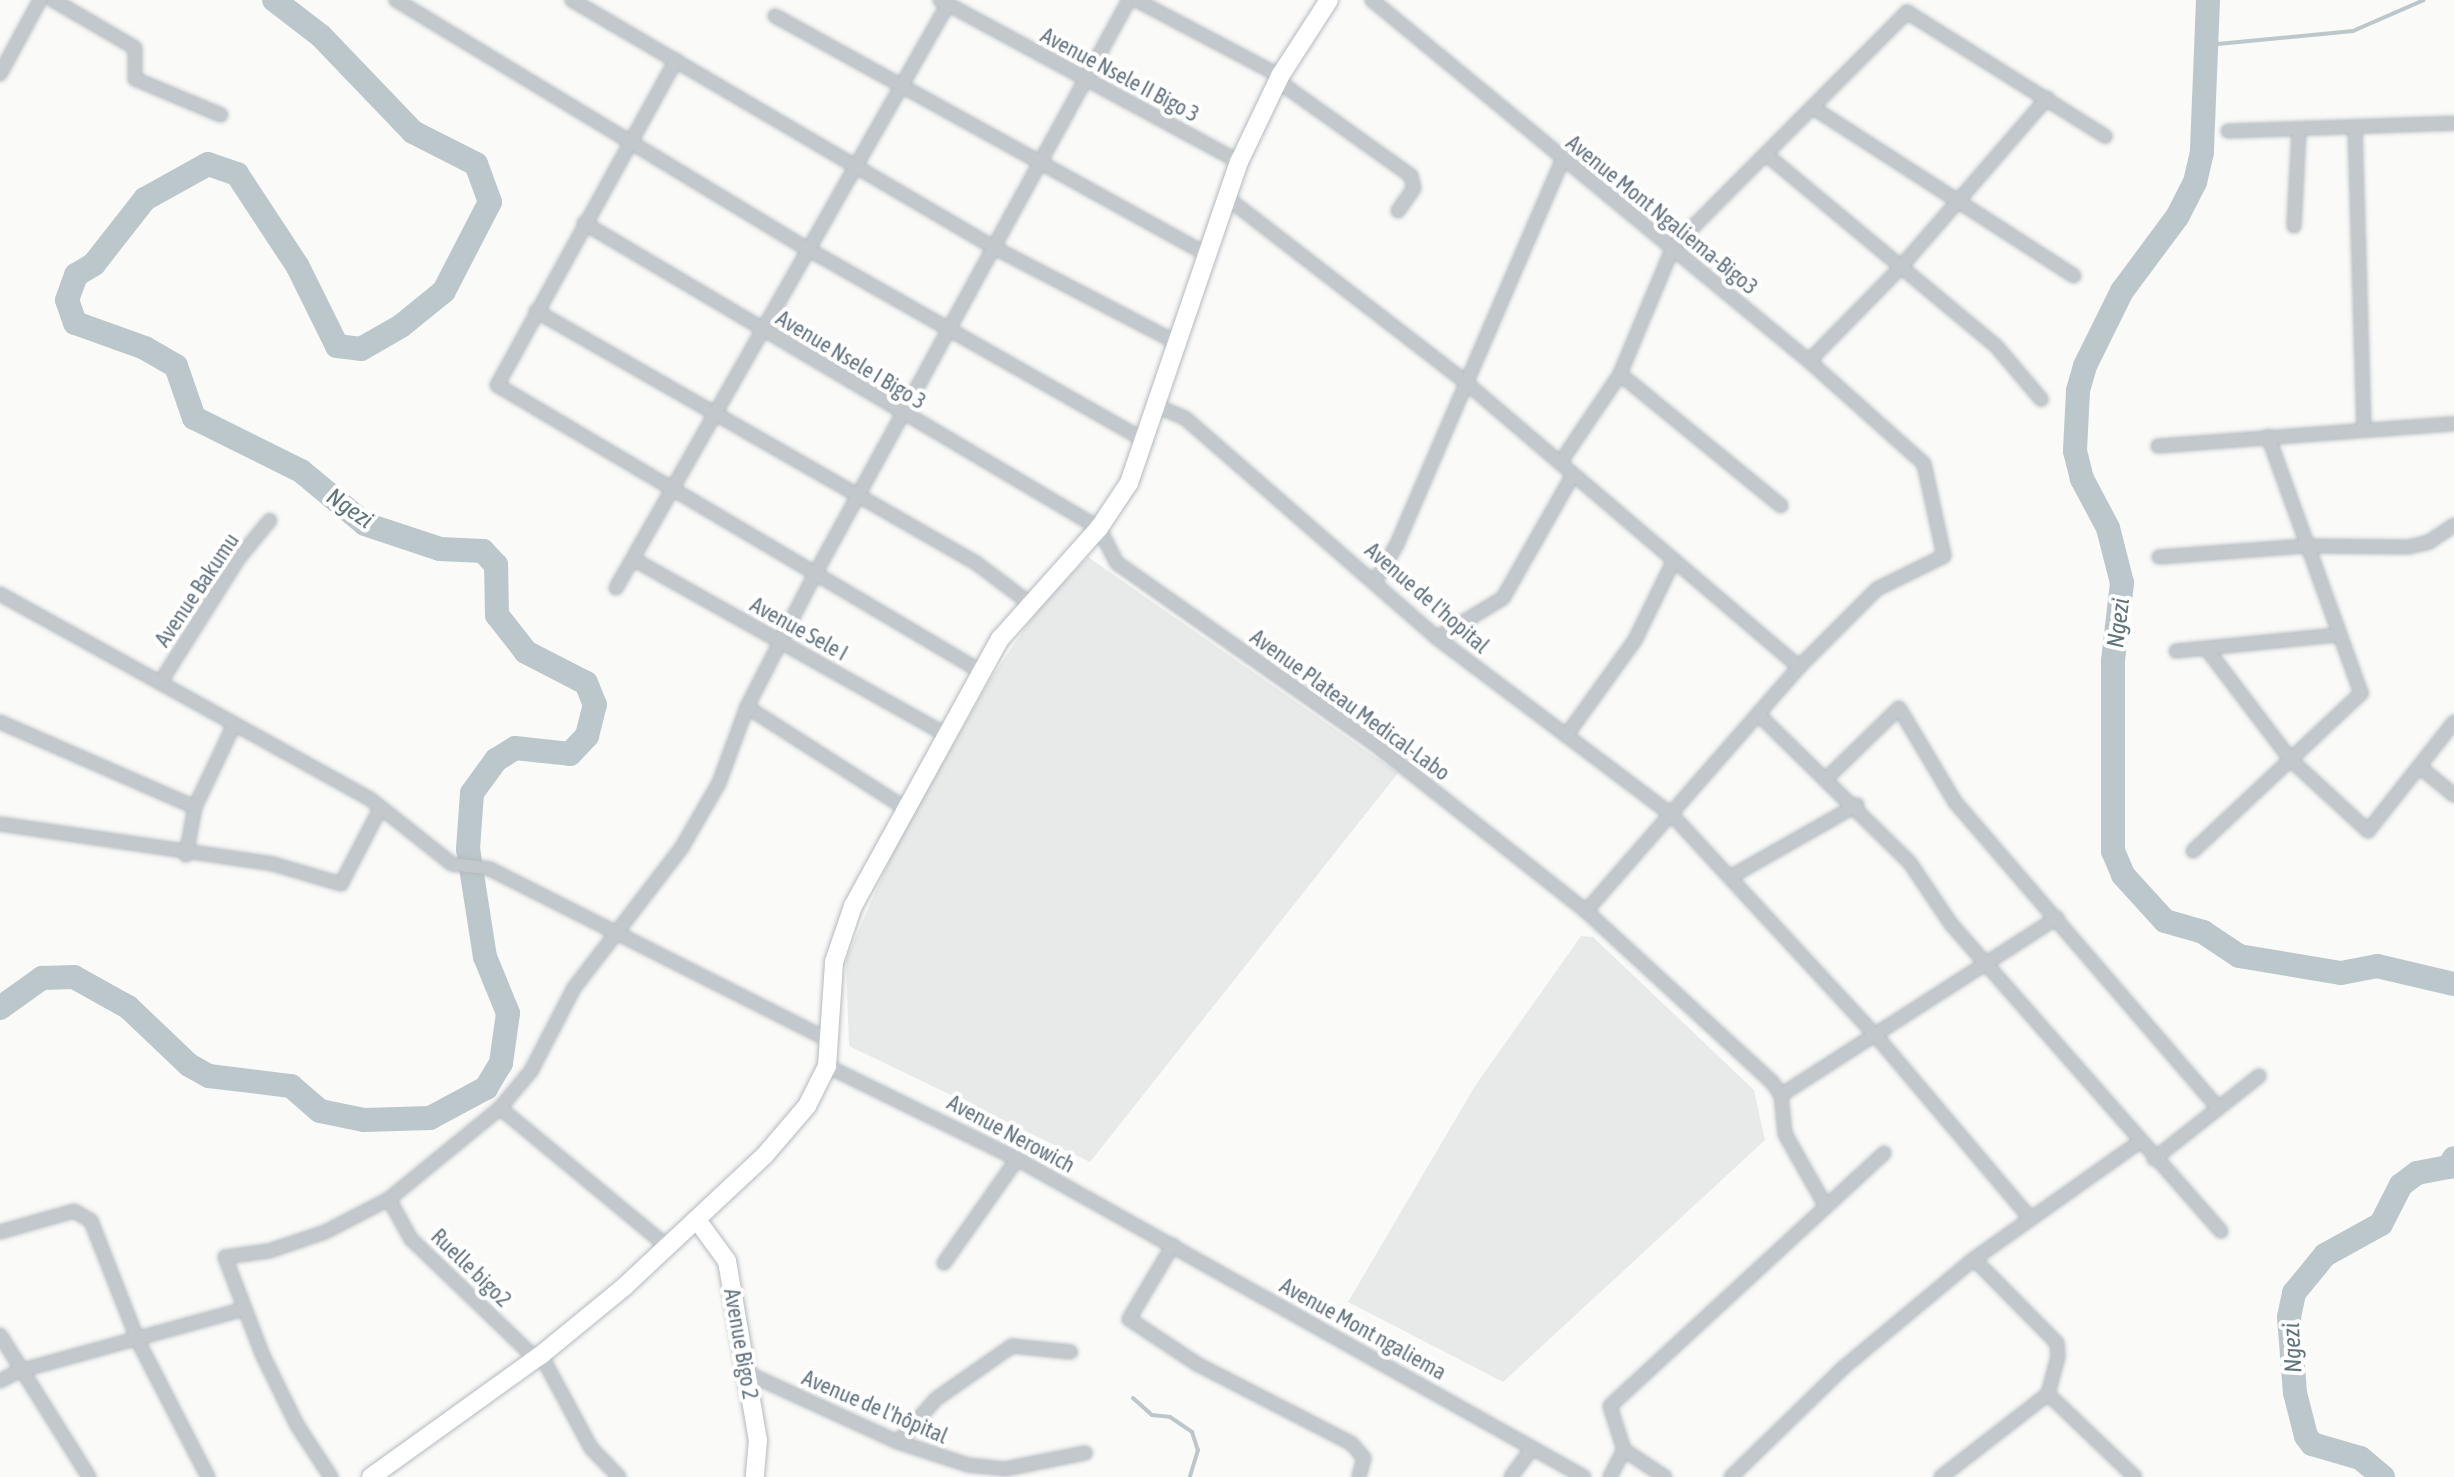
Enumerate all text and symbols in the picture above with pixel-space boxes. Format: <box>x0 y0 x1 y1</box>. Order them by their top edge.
street label: Avenue Nsele II Bigo 3 <box>1036 22 1204 128</box>
street label: Avenue Mont Ngaliema-Bigo3 <box>1561 130 1763 300</box>
street label: Avenue Nsele I Bigo 3 <box>771 305 931 415</box>
water label: Ngezi <box>321 482 379 534</box>
street label: Avenue Bakumu <box>149 528 245 652</box>
street label: Avenue de l'hopital <box>1360 537 1494 659</box>
street label: Avenue Sele I <box>746 591 852 667</box>
water label: Ngezi <box>2101 596 2135 650</box>
street label: Avenue Plateau Medical-Labo <box>1245 624 1455 786</box>
street label: Avenue Nerowich <box>943 1089 1079 1179</box>
street label: Ruelle bigo2 <box>425 1223 517 1313</box>
street label: Avenue Mont ngaliema <box>1275 1272 1451 1386</box>
street label: Avenue Bigo 2 <box>718 1287 764 1401</box>
water label: Ngezi <box>2276 1322 2308 1374</box>
street label: Avenue de l'hôpital <box>798 1364 952 1450</box>

